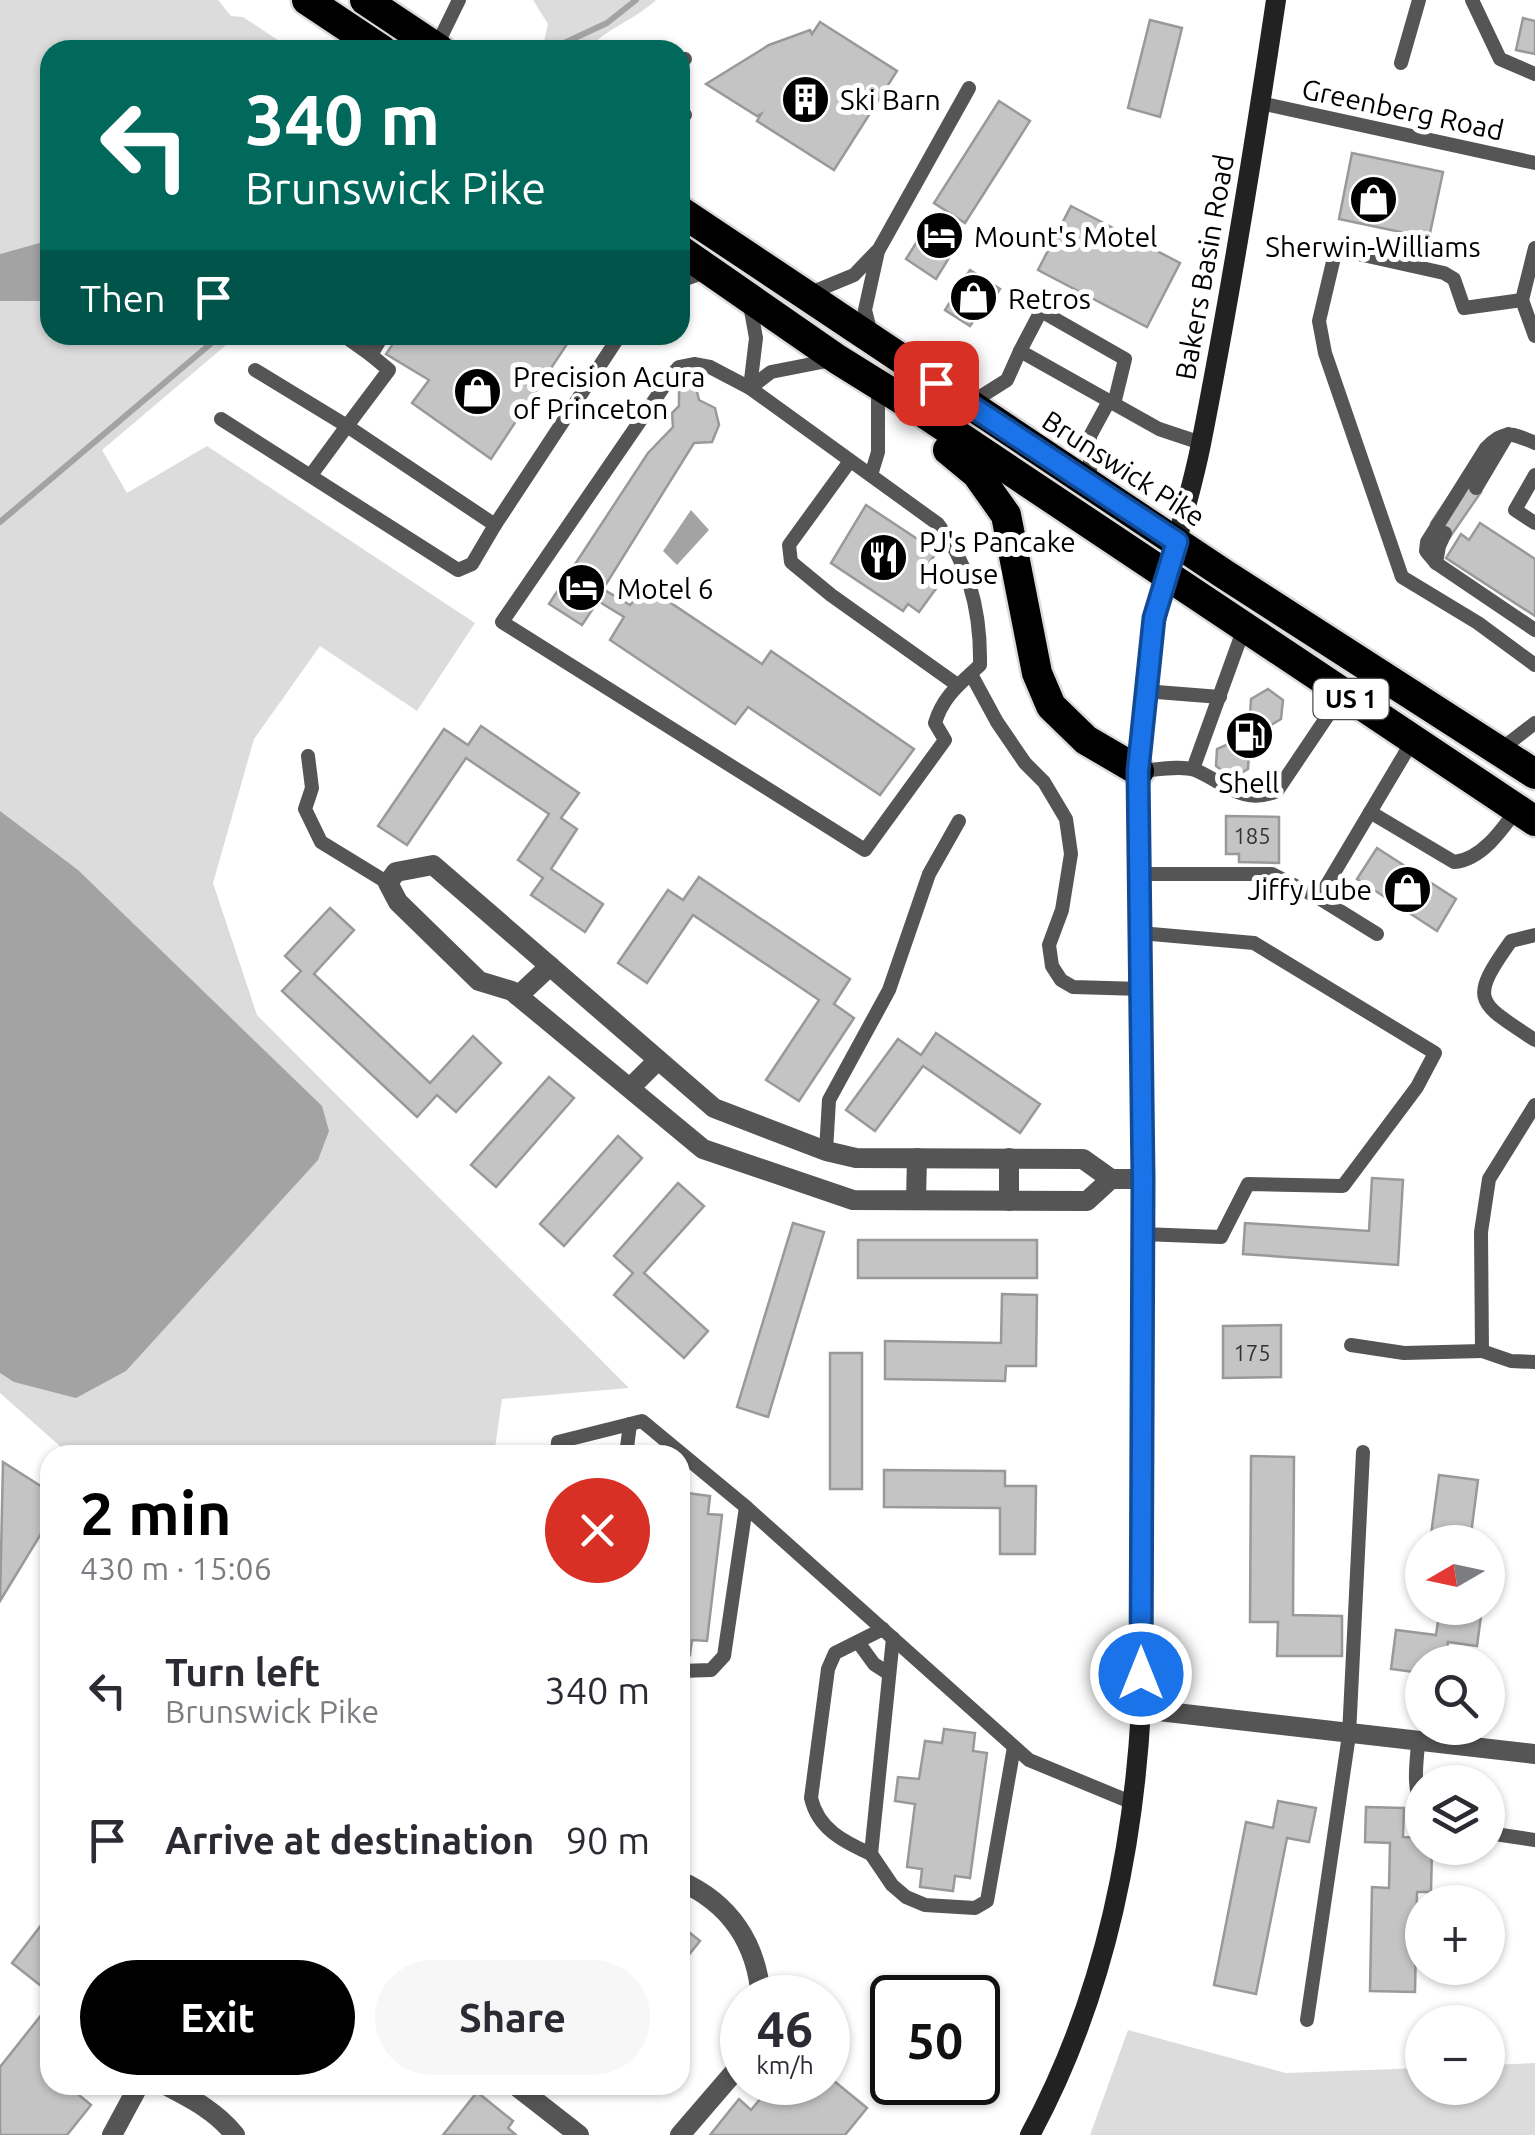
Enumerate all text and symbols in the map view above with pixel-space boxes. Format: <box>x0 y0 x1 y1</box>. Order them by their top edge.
street label: Greenberg Road <box>1299 72 1507 146</box>
building icon: Ski Barn <box>779 73 831 125</box>
icon: left <box>80 80 210 210</box>
text: 340 m <box>245 80 440 158</box>
place label: Ski Barn <box>840 84 941 115</box>
street label: Bakers Basin Road <box>1169 152 1239 382</box>
text: Brunswick Pike <box>245 162 546 213</box>
shop icon: Sherwin-Williams <box>1347 173 1399 225</box>
hotel icon: Mount's Motel <box>913 210 965 262</box>
place label: Mount's Motel <box>974 221 1157 252</box>
place label: Sherwin-Williams <box>1265 231 1481 262</box>
icon: arrive <box>186 270 241 325</box>
shop icon: Retros <box>947 272 999 324</box>
text: Then <box>80 277 166 319</box>
place label: Retros <box>1008 283 1091 314</box>
pin <box>894 341 979 426</box>
icon: arrive <box>909 356 964 411</box>
place label: Precision Acura of Princeton <box>513 361 706 424</box>
shop icon: Precision Acura of Princeton <box>452 366 504 418</box>
street label: Brunswick Pike <box>1037 404 1211 532</box>
place label: PJ's Pancake House <box>919 526 1076 589</box>
restaurant icon: PJ's Pancake House <box>858 531 910 583</box>
hotel icon: Motel 6 <box>556 562 608 614</box>
place label: Motel 6 <box>617 573 714 604</box>
road number: US 1 <box>1314 679 1388 719</box>
fuel station icon: Shell <box>1223 709 1275 761</box>
place label: Shell <box>1219 767 1279 798</box>
house number: 185 <box>1233 823 1271 848</box>
shop icon: Jiffy Lube <box>1381 863 1433 915</box>
place label: Jiffy Lube <box>1248 874 1372 905</box>
house number: 175 <box>1233 1340 1271 1365</box>
button: close <box>545 1478 650 1583</box>
text: 2 min <box>80 1479 232 1546</box>
north arrow <box>1405 1525 1505 1625</box>
map controls <box>1405 1525 1505 2105</box>
text: 430 m · 15:06 <box>80 1550 272 1586</box>
position arrow <box>1089 1622 1193 1726</box>
button: search <box>1405 1645 1505 1745</box>
text: Turn left <box>165 1651 320 1693</box>
icon: left <box>80 1663 135 1718</box>
text: 340 m <box>544 1669 650 1711</box>
text: Brunswick Pike <box>165 1693 379 1729</box>
button: layers <box>1405 1765 1505 1865</box>
icon: arrive <box>80 1813 135 1868</box>
text: Arrive at destination <box>165 1819 534 1861</box>
text: 90 m <box>566 1819 650 1861</box>
button: + <box>1405 1885 1505 1985</box>
button: Exit <box>80 1960 355 2075</box>
button: Share <box>375 1960 650 2075</box>
speed limit sign: 50 <box>870 1975 1000 2105</box>
text: 46 <box>757 2000 813 2056</box>
button: − <box>1405 2005 1505 2105</box>
text: km/h <box>756 2051 814 2079</box>

